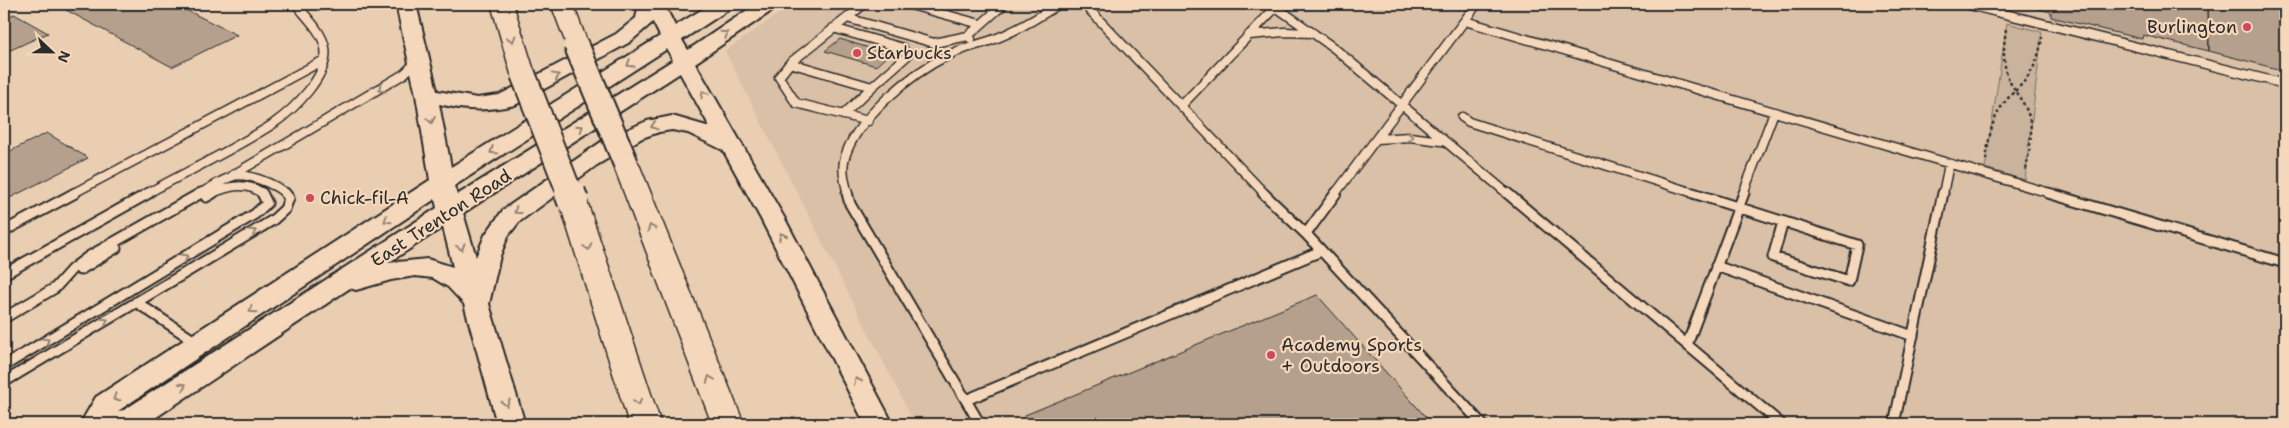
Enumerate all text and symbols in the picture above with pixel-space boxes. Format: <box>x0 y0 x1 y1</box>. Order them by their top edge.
place label: Burlington <box>2147 15 2237 39</box>
marker: Burlington <box>2241 21 2253 33</box>
north arrow <box>28 28 78 78</box>
one-way arrow <box>719 31 729 40</box>
one-way arrow <box>507 34 517 43</box>
place label: Starbucks <box>867 41 952 65</box>
marker: Starbucks <box>851 47 863 59</box>
text: N <box>54 48 74 65</box>
one-way arrow <box>626 58 635 67</box>
one-way arrow <box>550 72 559 82</box>
one-way arrow <box>377 82 386 92</box>
one-way arrow <box>700 91 710 100</box>
one-way arrow <box>426 115 436 124</box>
one-way arrow <box>650 120 659 130</box>
one-way arrow <box>575 125 584 134</box>
one-way arrow <box>1406 132 1414 142</box>
one-way arrow <box>489 145 498 154</box>
street label: East Trenton Road <box>366 164 516 272</box>
place label: Chick-fil-A <box>320 186 409 210</box>
marker: Chick-fil-A <box>304 192 316 204</box>
one-way arrow <box>514 206 523 214</box>
one-way arrow <box>384 214 393 223</box>
one-way arrow <box>647 224 657 232</box>
one-way arrow <box>248 229 257 239</box>
one-way arrow <box>778 233 788 242</box>
one-way arrow <box>456 242 466 250</box>
one-way arrow <box>582 243 592 251</box>
one-way arrow <box>179 253 188 263</box>
one-way arrow <box>248 303 257 313</box>
one-way arrow <box>100 318 109 328</box>
place label: Academy Sports + Outdoors <box>1281 333 1422 378</box>
one-way arrow <box>40 337 49 347</box>
marker: Academy Sports + Outdoors <box>1265 349 1277 361</box>
one-way arrow <box>706 375 716 384</box>
one-way arrow <box>853 377 863 386</box>
one-way arrow <box>177 383 187 392</box>
one-way arrow <box>112 392 121 402</box>
one-way arrow <box>632 397 642 406</box>
one-way arrow <box>500 398 510 406</box>

